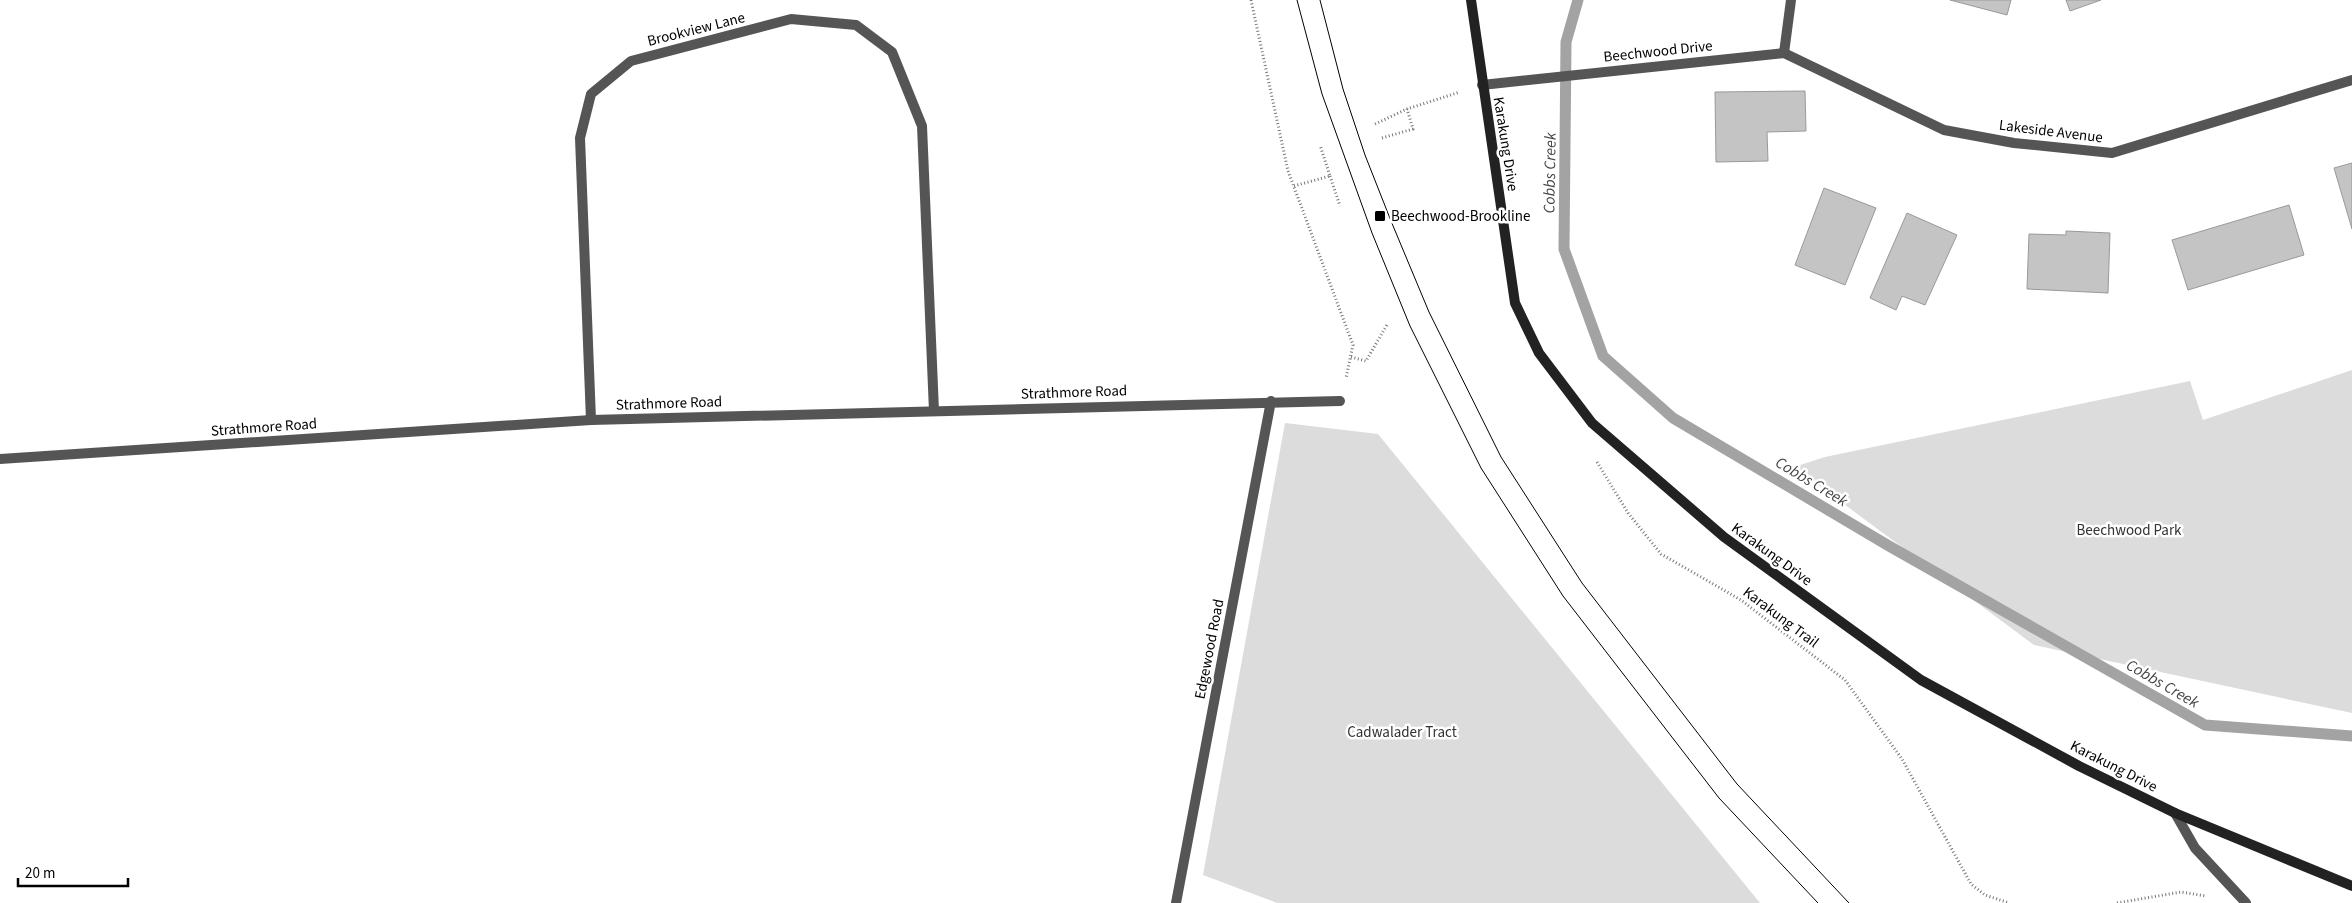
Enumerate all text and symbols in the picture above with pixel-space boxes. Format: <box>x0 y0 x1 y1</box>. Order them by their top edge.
street label: Brookview Lane <box>645 7 747 52</box>
street label: Beechwood Drive <box>1602 35 1714 68</box>
street label: Karakung Drive <box>1488 95 1523 193</box>
street label: Lakeside Avenue <box>1998 115 2104 148</box>
water label: Cobbs Creek <box>1538 132 1562 214</box>
place label: Beechwood-Brookline <box>1391 206 1530 227</box>
marker: Beechwood-Brookline <box>1373 209 1387 223</box>
street label: Strathmore Road <box>1020 380 1128 405</box>
street label: Strathmore Road <box>615 391 723 416</box>
street label: Strathmore Road <box>210 413 318 442</box>
water label: Cobbs Creek <box>1771 452 1852 512</box>
street label: Karakung Drive <box>1727 518 1816 591</box>
park label: Beechwood Park <box>2076 520 2182 541</box>
street label: Karakung Trail <box>1738 582 1823 653</box>
street label: Edgewood Road <box>1190 597 1229 701</box>
water label: Cobbs Creek <box>2122 654 2203 714</box>
park label: Cadwalader Tract <box>1347 722 1457 743</box>
street label: Karakung Drive <box>2067 735 2161 797</box>
scale bar <box>18 856 128 888</box>
text: 20 m <box>25 863 55 884</box>

